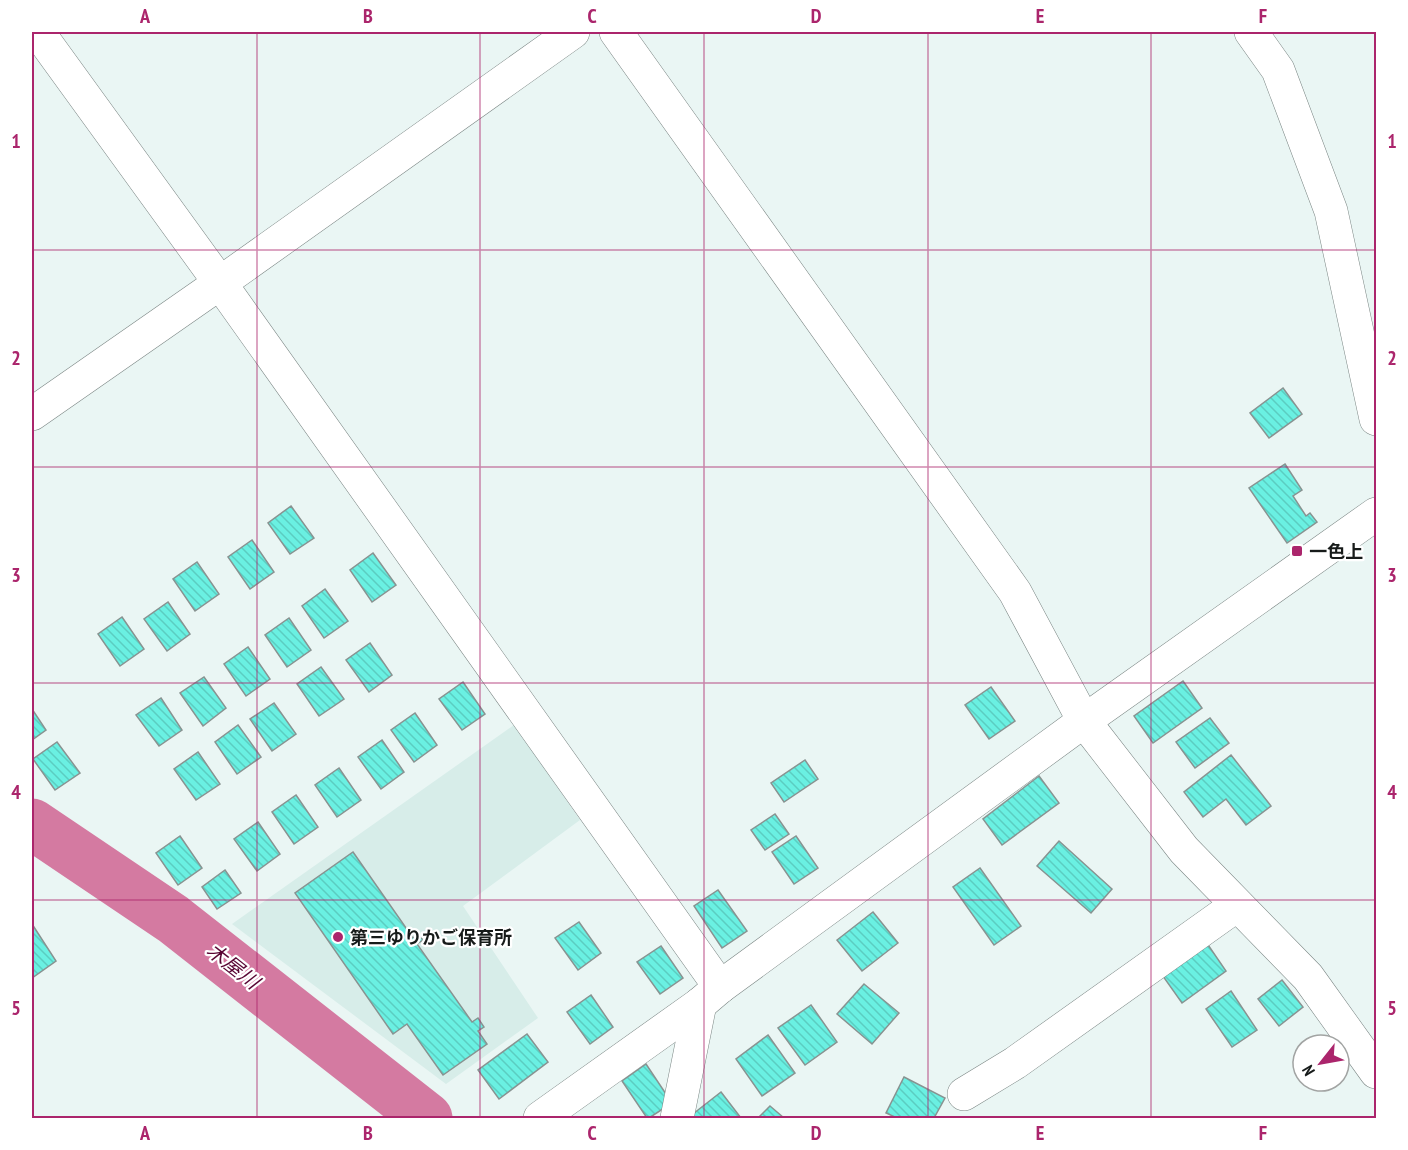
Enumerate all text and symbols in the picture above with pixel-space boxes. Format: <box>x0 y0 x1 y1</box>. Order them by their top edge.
text: A <box>139 3 151 29</box>
text: B <box>363 3 373 29</box>
text: C <box>587 3 597 29</box>
text: D <box>811 3 822 29</box>
text: E <box>1036 3 1044 29</box>
text: F <box>1259 3 1267 29</box>
text: 1 <box>11 128 21 154</box>
text: 1 <box>1387 128 1397 154</box>
text: 2 <box>11 345 21 371</box>
text: 2 <box>1387 345 1397 371</box>
place label: 一色上 <box>1309 540 1363 563</box>
marker: 一色上 <box>1290 544 1304 558</box>
text: 3 <box>11 562 21 588</box>
text: 3 <box>1387 562 1397 588</box>
text: 4 <box>11 779 21 805</box>
text: 4 <box>1387 779 1397 805</box>
place label: 第三ゆりかご保育所 <box>350 926 512 949</box>
marker: 第三ゆりかご保育所 <box>331 930 345 944</box>
water label: 木屋川 <box>201 937 266 996</box>
text: 5 <box>11 995 21 1021</box>
text: 5 <box>1387 995 1397 1021</box>
north arrow <box>1291 1033 1351 1093</box>
text: N <box>1297 1062 1319 1080</box>
text: A <box>139 1120 151 1146</box>
text: B <box>363 1120 373 1146</box>
text: C <box>587 1120 597 1146</box>
text: D <box>811 1120 822 1146</box>
text: E <box>1036 1120 1044 1146</box>
text: F <box>1259 1120 1267 1146</box>

